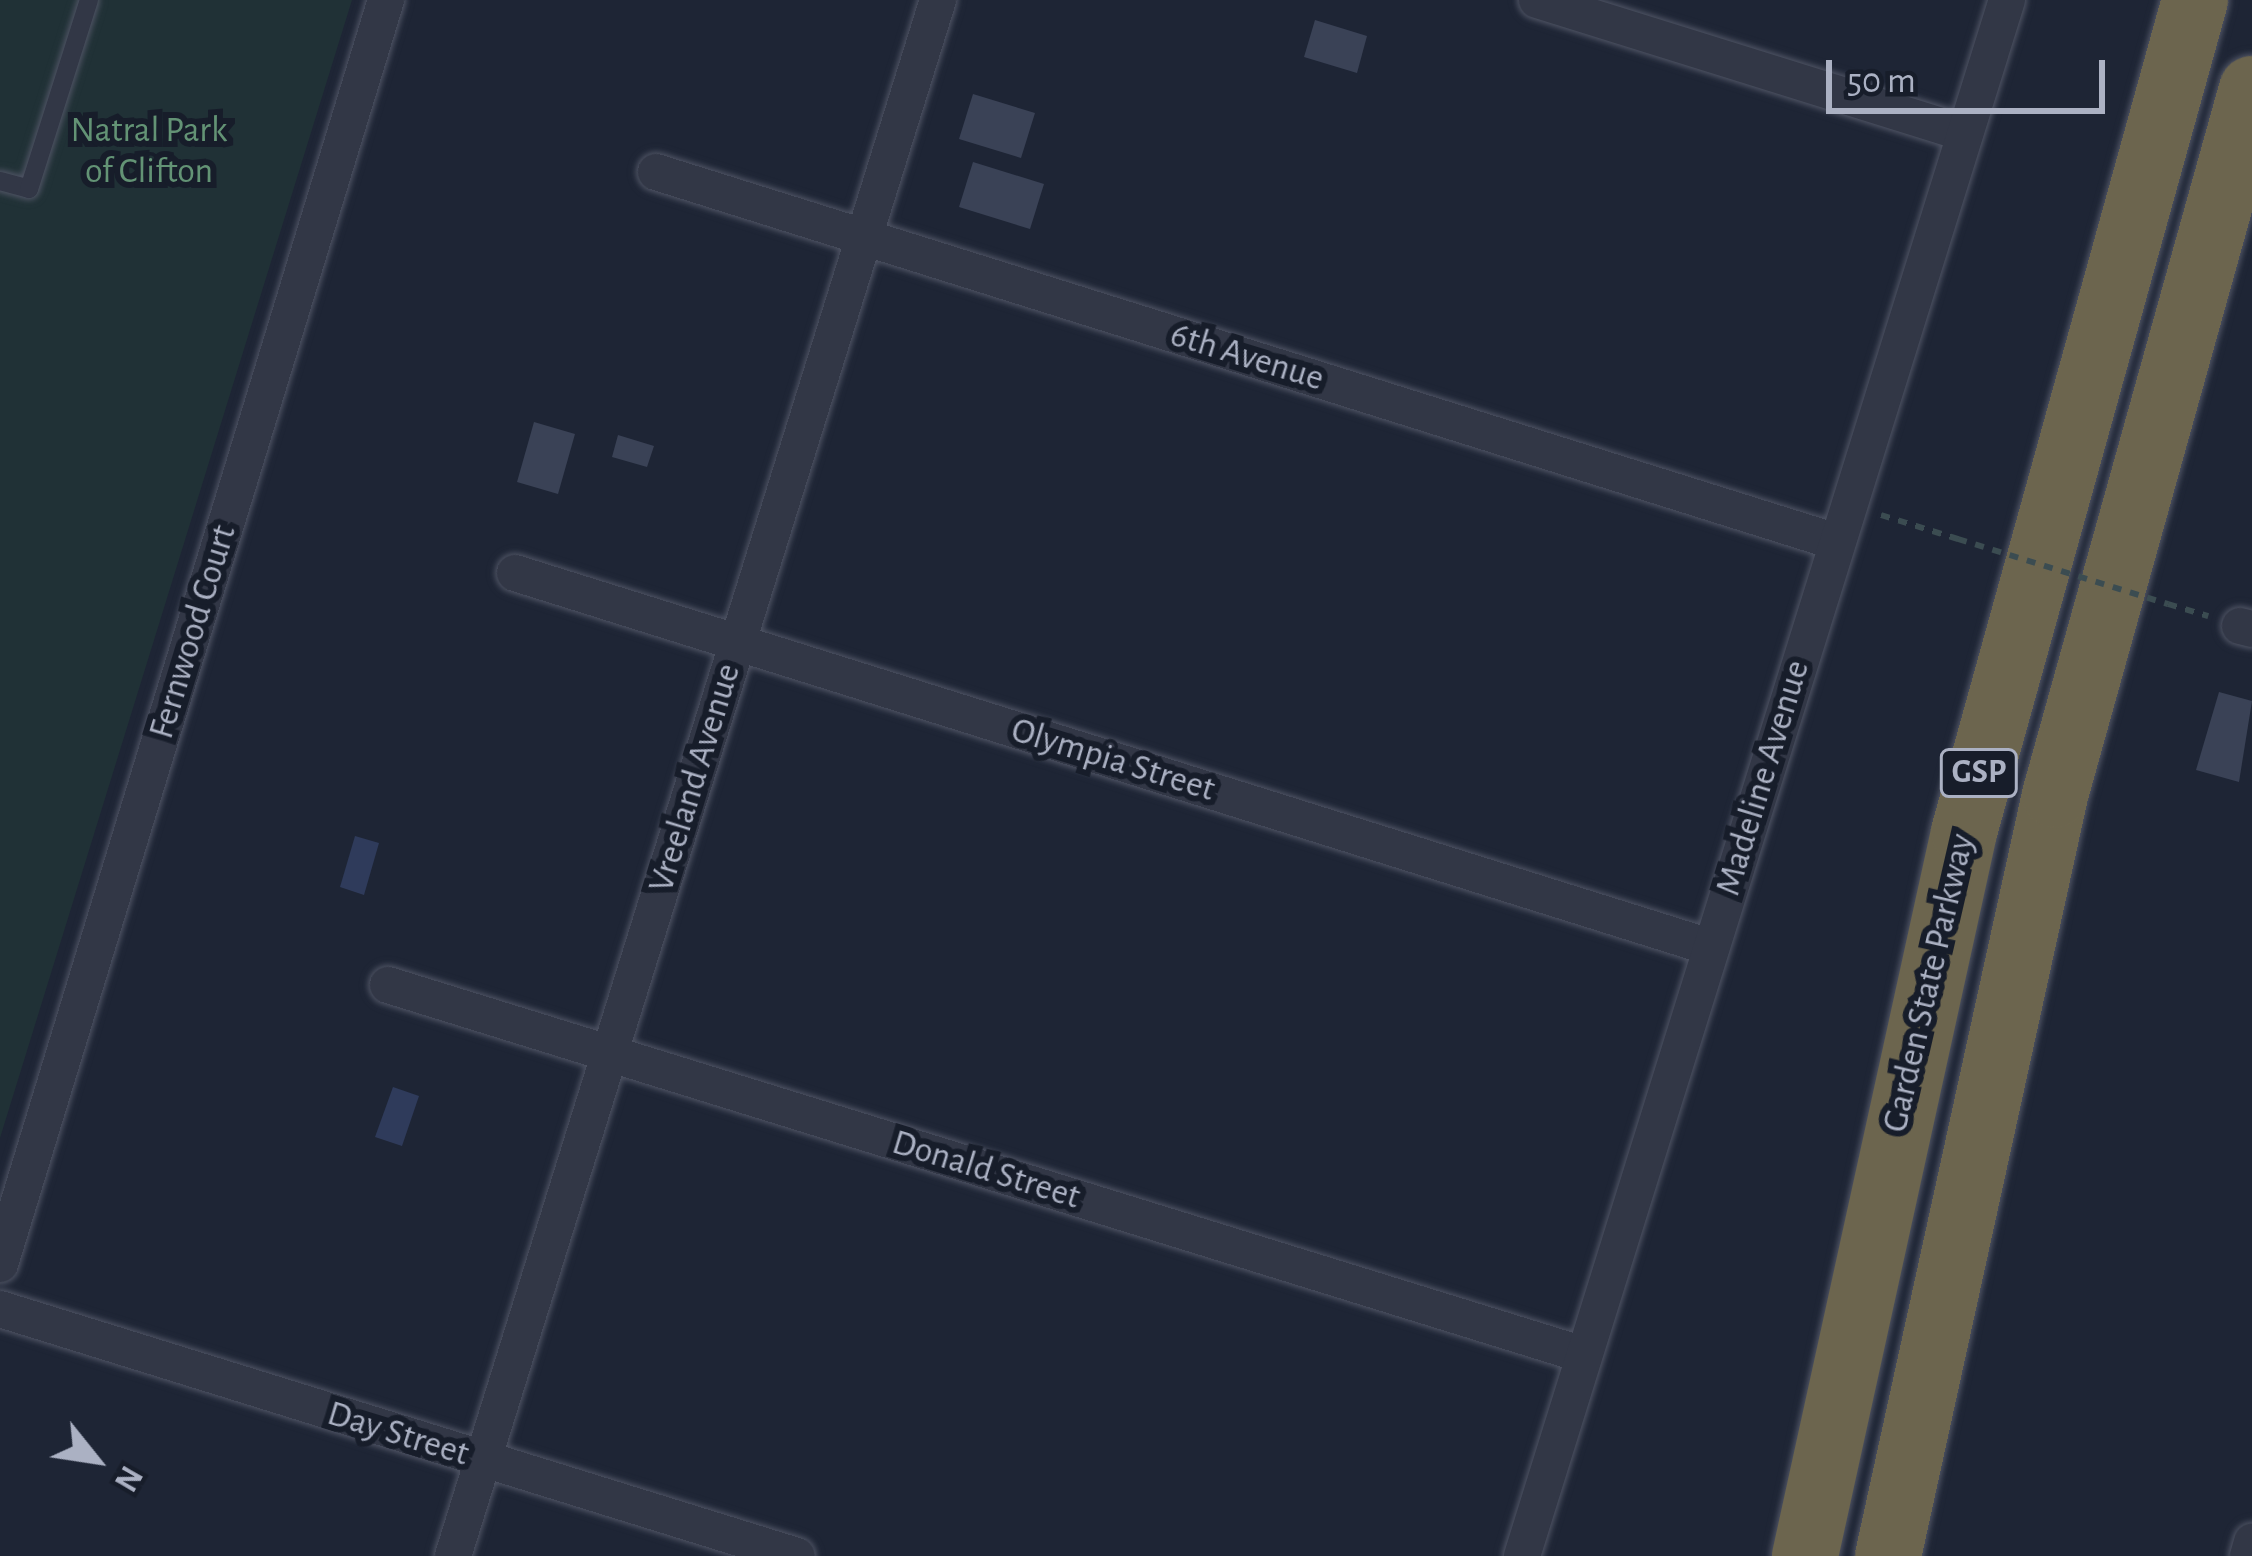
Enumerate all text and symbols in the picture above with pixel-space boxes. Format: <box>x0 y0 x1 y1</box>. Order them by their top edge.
scale bar <box>1832 36 2111 110</box>
text: 50 m <box>1847 63 1916 99</box>
park label: Natral Park of Clifton <box>71 108 227 193</box>
street label: 6th Avenue <box>1165 313 1329 401</box>
street label: Fernwood Court <box>140 520 246 744</box>
street label: Madeline Avenue <box>1707 655 1819 901</box>
street label: Vreeland Avenue <box>640 659 750 897</box>
street label: Olympia Street <box>1006 709 1220 811</box>
road number: GSP <box>1937 746 2021 800</box>
street label: Garden State Parkway <box>1874 830 1984 1136</box>
street label: Donald Street <box>887 1121 1085 1219</box>
street label: Day Street <box>322 1392 474 1476</box>
north arrow <box>36 1400 156 1520</box>
text: N <box>108 1460 148 1496</box>

